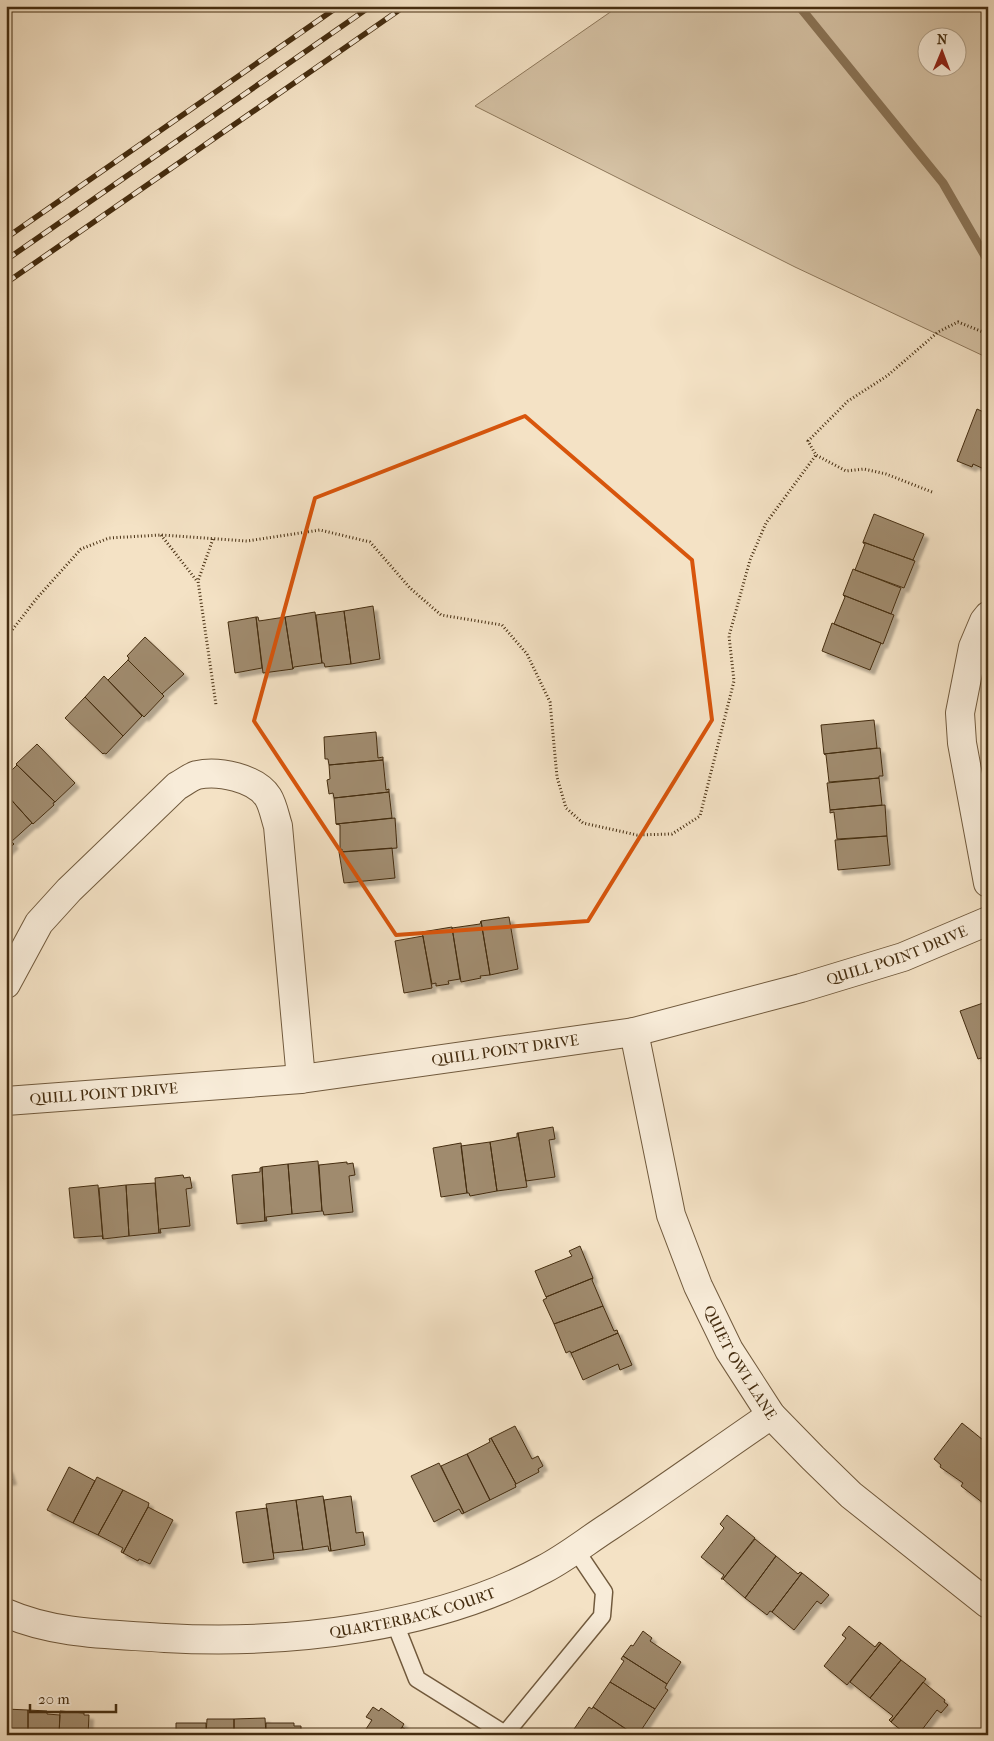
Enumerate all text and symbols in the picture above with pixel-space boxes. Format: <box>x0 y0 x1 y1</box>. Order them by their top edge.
north arrow <box>916 28 966 78</box>
text: N <box>937 31 948 48</box>
street label: QUILL POINT DRIVE <box>824 922 970 989</box>
street label: QUILL POINT DRIVE <box>430 1031 580 1069</box>
street label: QUILL POINT DRIVE <box>29 1079 178 1108</box>
street label: QUIET OWL LANE <box>700 1302 780 1423</box>
street label: QUARTERBACK COURT <box>328 1583 499 1642</box>
scale bar <box>30 1681 116 1713</box>
text: 20 m <box>38 1690 70 1708</box>

